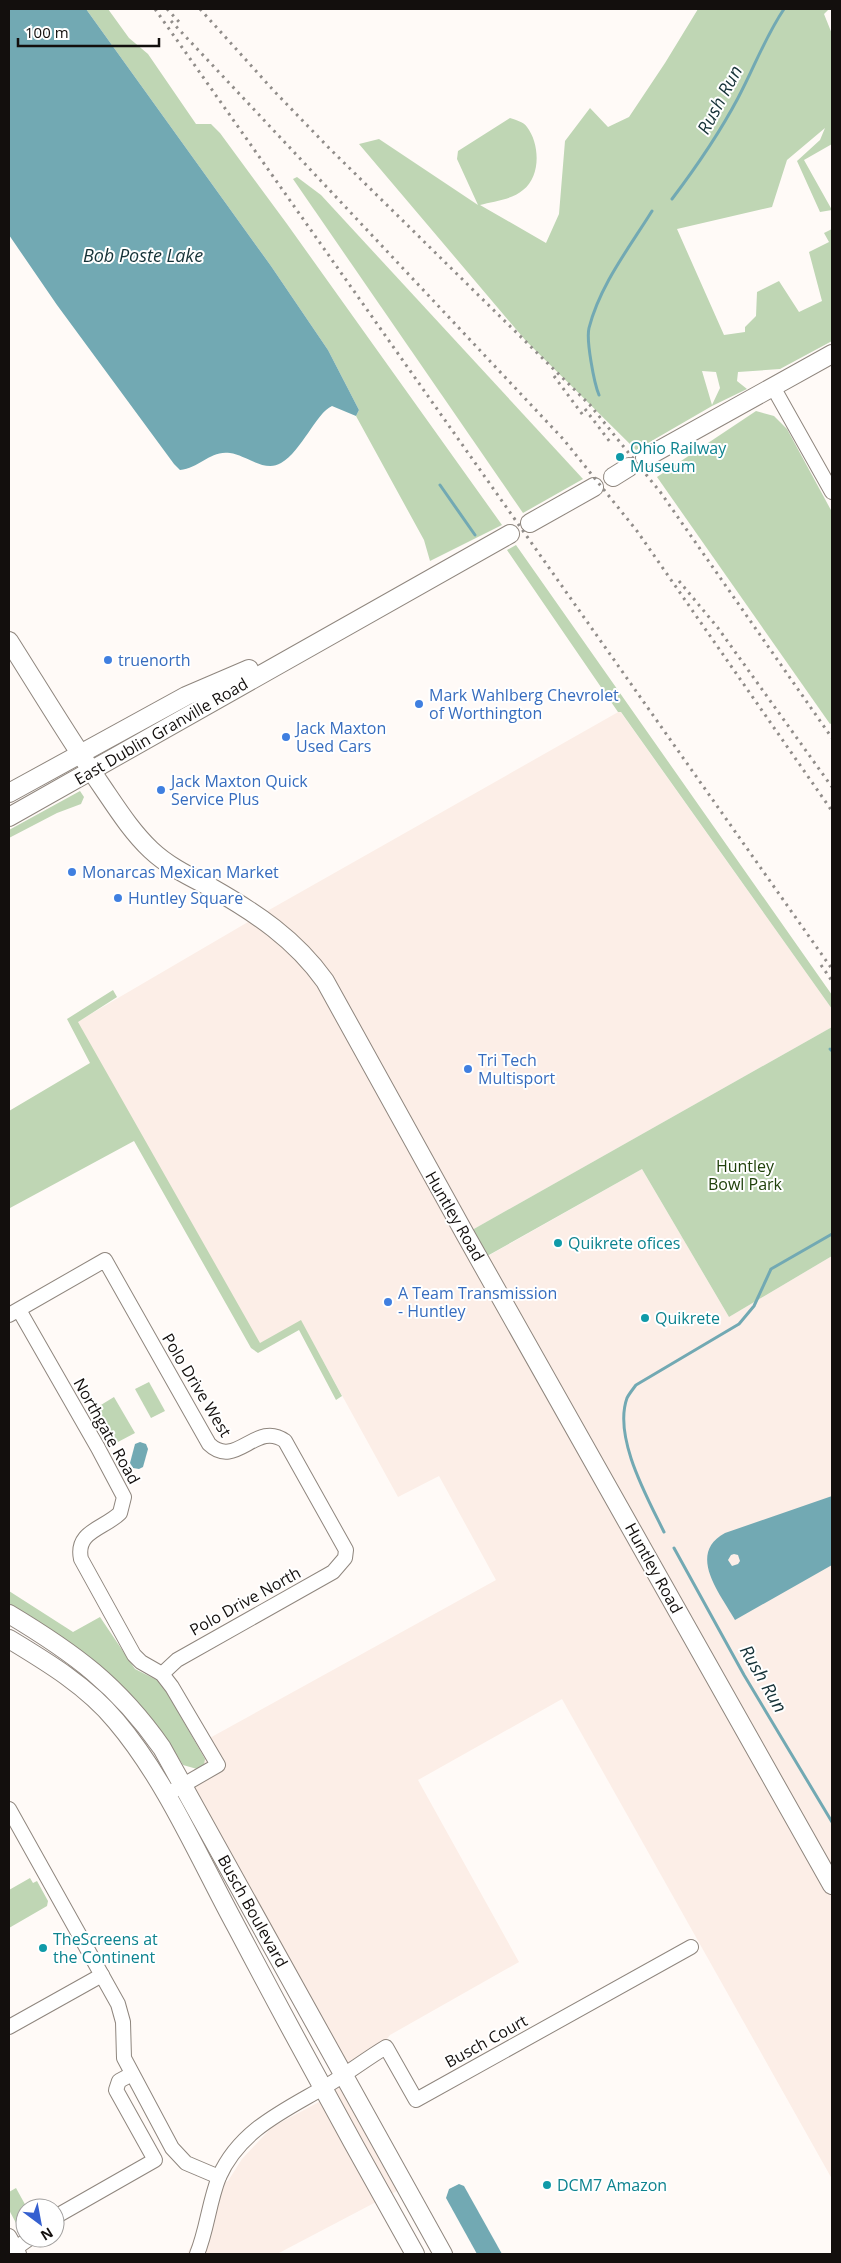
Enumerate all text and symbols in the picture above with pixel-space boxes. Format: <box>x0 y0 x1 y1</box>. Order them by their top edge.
scale bar <box>18 15 159 47</box>
text: 100 m <box>25 22 69 42</box>
water label: Rush Run <box>691 61 747 138</box>
water label: Bob Poste Lake <box>83 243 203 267</box>
place label: Ohio Railway Museum <box>630 437 727 477</box>
marker: Ohio Railway Museum <box>614 451 626 463</box>
place label: truenorth <box>118 649 191 671</box>
marker: truenorth <box>102 654 114 666</box>
street label: East Dublin Granville Road <box>70 672 252 790</box>
place label: Mark Wahlberg Chevrolet of Worthington <box>429 684 619 724</box>
marker: Mark Wahlberg Chevrolet of Worthington <box>413 698 425 710</box>
place label: Jack Maxton Used Cars <box>294 717 386 757</box>
marker: Jack Maxton Used Cars <box>280 731 292 743</box>
place label: Jack Maxton Quick Service Plus <box>169 770 308 810</box>
marker: Jack Maxton Quick Service Plus <box>155 784 167 796</box>
place label: Monarcas Mexican Market <box>82 861 279 883</box>
marker: Monarcas Mexican Market <box>66 866 78 878</box>
place label: Huntley Square <box>128 887 243 909</box>
marker: Huntley Square <box>112 892 124 904</box>
place label: Tri Tech Multisport <box>478 1049 556 1089</box>
marker: Tri Tech Multisport <box>462 1063 474 1075</box>
park label: Huntley Bowl Park <box>708 1155 783 1195</box>
street label: Huntley Road <box>420 1167 490 1265</box>
place label: Quikrete ofices <box>568 1232 680 1254</box>
marker: Quikrete ofices <box>552 1237 564 1249</box>
place label: A Team Transmission - Huntley <box>398 1282 557 1322</box>
marker: A Team Transmission - Huntley <box>382 1296 394 1308</box>
place label: Quikrete <box>655 1307 720 1329</box>
marker: Quikrete <box>639 1312 651 1324</box>
street label: Polo Drive West <box>157 1329 237 1441</box>
street label: Northgate Road <box>69 1374 145 1488</box>
street label: Huntley Road <box>620 1519 688 1617</box>
street label: Polo Drive North <box>185 1561 305 1641</box>
water label: Rush Run <box>735 1640 793 1717</box>
street label: Busch Boulevard <box>213 1851 293 1971</box>
place label: TheScreens at the Continent <box>53 1928 158 1968</box>
marker: TheScreens at the Continent <box>37 1942 49 1954</box>
street label: Busch Court <box>441 2009 531 2073</box>
place label: DCM7 Amazon <box>557 2174 667 2196</box>
marker: DCM7 Amazon <box>541 2179 553 2191</box>
north arrow <box>15 2198 65 2248</box>
text: N <box>37 2223 57 2246</box>

